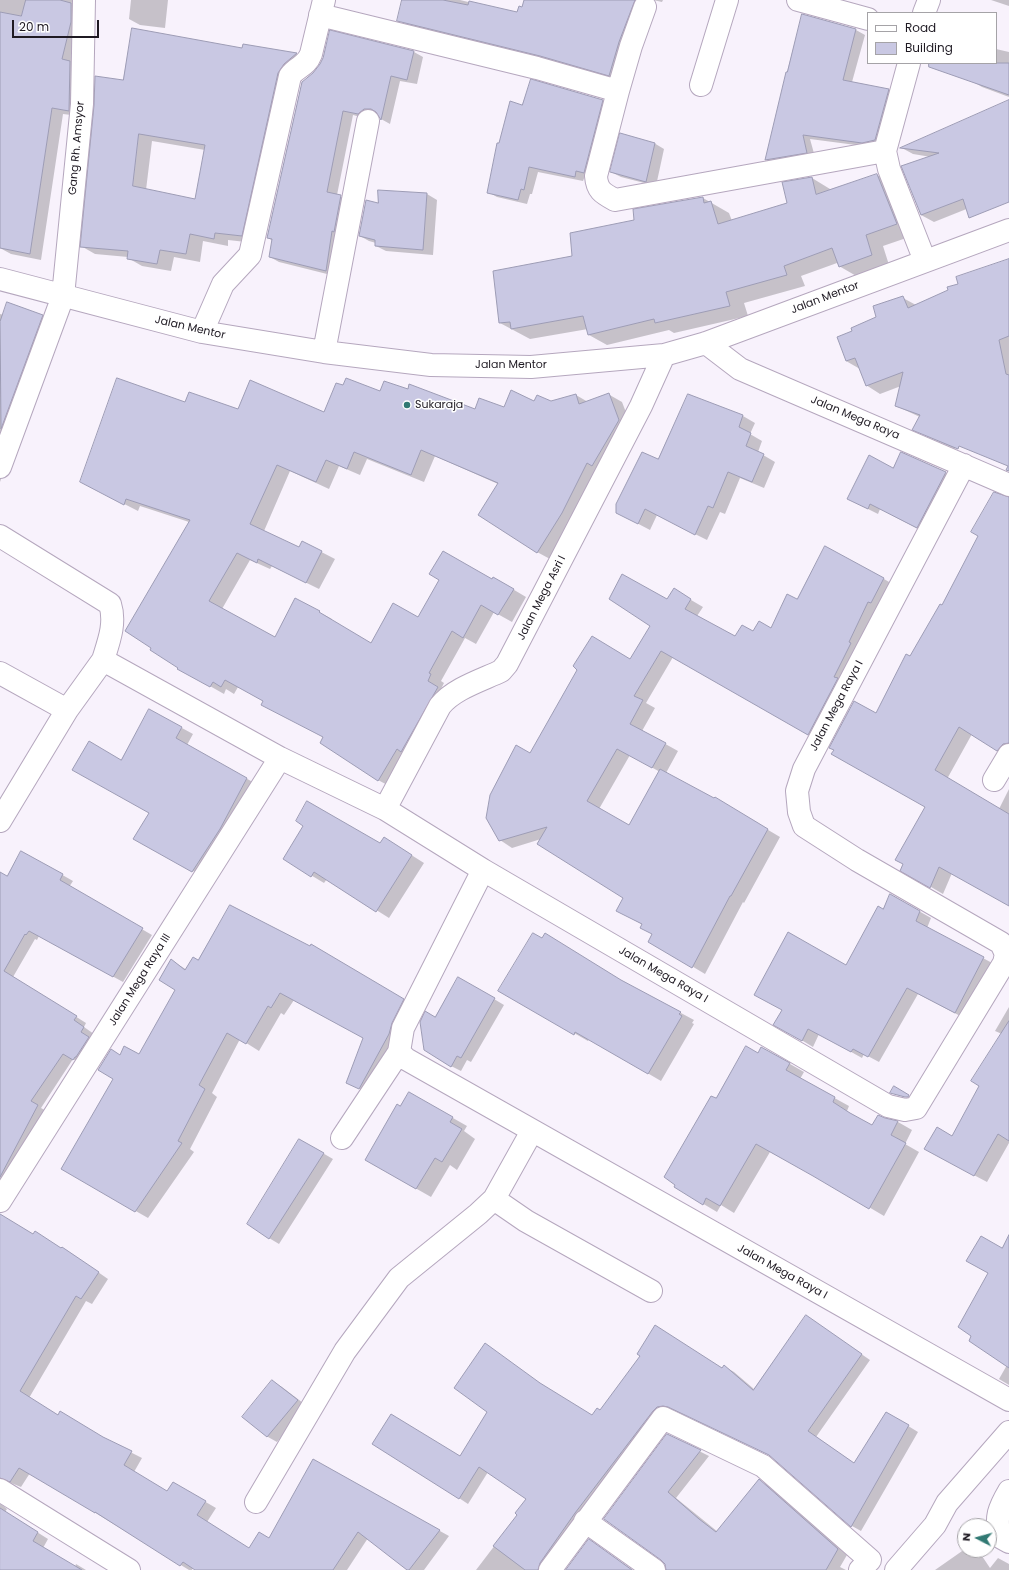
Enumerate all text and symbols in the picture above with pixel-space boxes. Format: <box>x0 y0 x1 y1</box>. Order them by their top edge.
scale bar <box>14 12 101 38</box>
legend <box>867 12 997 64</box>
text: 20 m <box>19 18 49 35</box>
text: Road <box>905 19 936 36</box>
text: Building <box>905 39 953 56</box>
street label: Gang Rh. Amsyor <box>66 101 88 195</box>
street label: Jalan Mentor <box>789 279 861 317</box>
street label: Jalan Mentor <box>154 313 226 343</box>
street label: Jalan Mentor <box>475 358 547 372</box>
street label: Jalan Mega Raya <box>809 393 901 443</box>
place label: Sukaraja <box>415 398 463 412</box>
marker: Sukaraja <box>402 400 412 410</box>
street label: Jalan Mega Asri I <box>515 554 569 642</box>
street label: Jalan Mega Raya I <box>807 658 867 754</box>
street label: Jalan Mega Raya III <box>106 931 174 1029</box>
street label: Jalan Mega Raya I <box>616 944 710 1006</box>
street label: Jalan Mega Raya I <box>735 1242 829 1302</box>
north arrow <box>957 1518 997 1558</box>
text: N <box>958 1532 974 1542</box>

